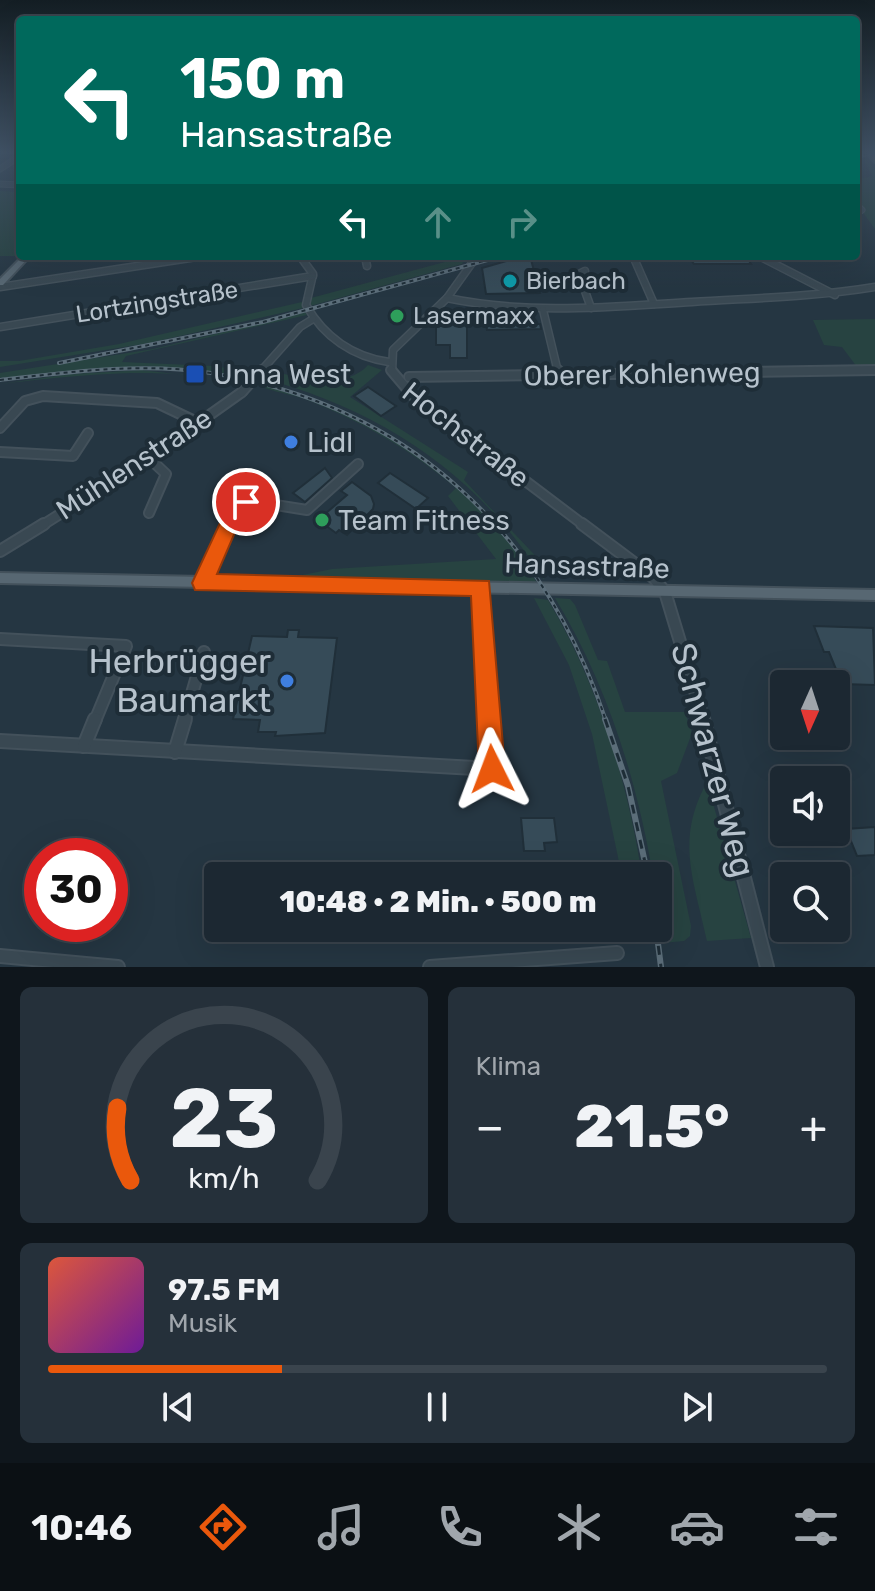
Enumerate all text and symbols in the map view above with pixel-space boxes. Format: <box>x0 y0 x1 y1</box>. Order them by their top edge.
text: 150 m <box>180 46 345 112</box>
icon: left <box>48 48 152 152</box>
text: Hansastraße <box>180 113 393 156</box>
icon: left <box>332 200 376 244</box>
icon: ahead <box>416 200 460 244</box>
icon: right <box>500 200 544 244</box>
place label: Bierbach <box>526 267 626 295</box>
marker: Bierbach <box>501 272 519 290</box>
street label: Lortzingstraße <box>74 275 240 329</box>
place label: Lasermaxx <box>413 302 535 330</box>
marker: Lasermaxx <box>388 307 406 325</box>
street label: Oberer Kohlenweg <box>523 355 761 393</box>
place label: Unna West <box>213 358 351 391</box>
marker: Unna West <box>184 363 206 385</box>
street label: Hochstraße <box>396 375 536 495</box>
street label: Mühlenstraße <box>50 401 218 527</box>
place label: Lidl <box>307 426 353 459</box>
marker: Lidl <box>282 433 300 451</box>
pin <box>212 468 280 536</box>
icon: arrive <box>224 480 268 524</box>
place label: Team Fitness <box>338 504 510 537</box>
marker: Team Fitness <box>313 511 331 529</box>
street label: Hansastraße <box>504 547 670 585</box>
street label: Schwarzer Weg <box>662 638 764 882</box>
place label: Herbrügger Baumarkt <box>89 641 271 721</box>
north arrow <box>770 670 850 750</box>
map controls <box>770 670 850 942</box>
marker: Herbrügger Baumarkt <box>278 672 296 690</box>
position arrow <box>450 727 534 811</box>
button: sound <box>770 766 850 846</box>
speed limit sign: 30 <box>24 838 128 942</box>
button: search <box>770 862 850 942</box>
text: 10:48 · 2 Min. · 500 m <box>279 884 597 920</box>
text: Klima <box>476 1051 541 1082</box>
text: 23 <box>169 1069 278 1168</box>
text: 21.5° <box>574 1091 730 1162</box>
text: − <box>476 1101 504 1153</box>
text: + <box>800 1101 827 1153</box>
text: km/h <box>188 1161 259 1195</box>
text: 97.5 FM <box>168 1272 280 1308</box>
text: Musik <box>168 1308 237 1339</box>
icon: previous <box>156 1385 200 1429</box>
icon: pause <box>415 1385 459 1429</box>
icon: next <box>675 1385 719 1429</box>
icon: directions <box>195 1499 251 1555</box>
icon: music <box>313 1499 369 1555</box>
icon: phone <box>432 1499 488 1555</box>
icon: climate <box>551 1499 607 1555</box>
icon: car <box>669 1499 725 1555</box>
icon: filters <box>788 1499 844 1555</box>
text: 10:46 <box>31 1506 132 1549</box>

